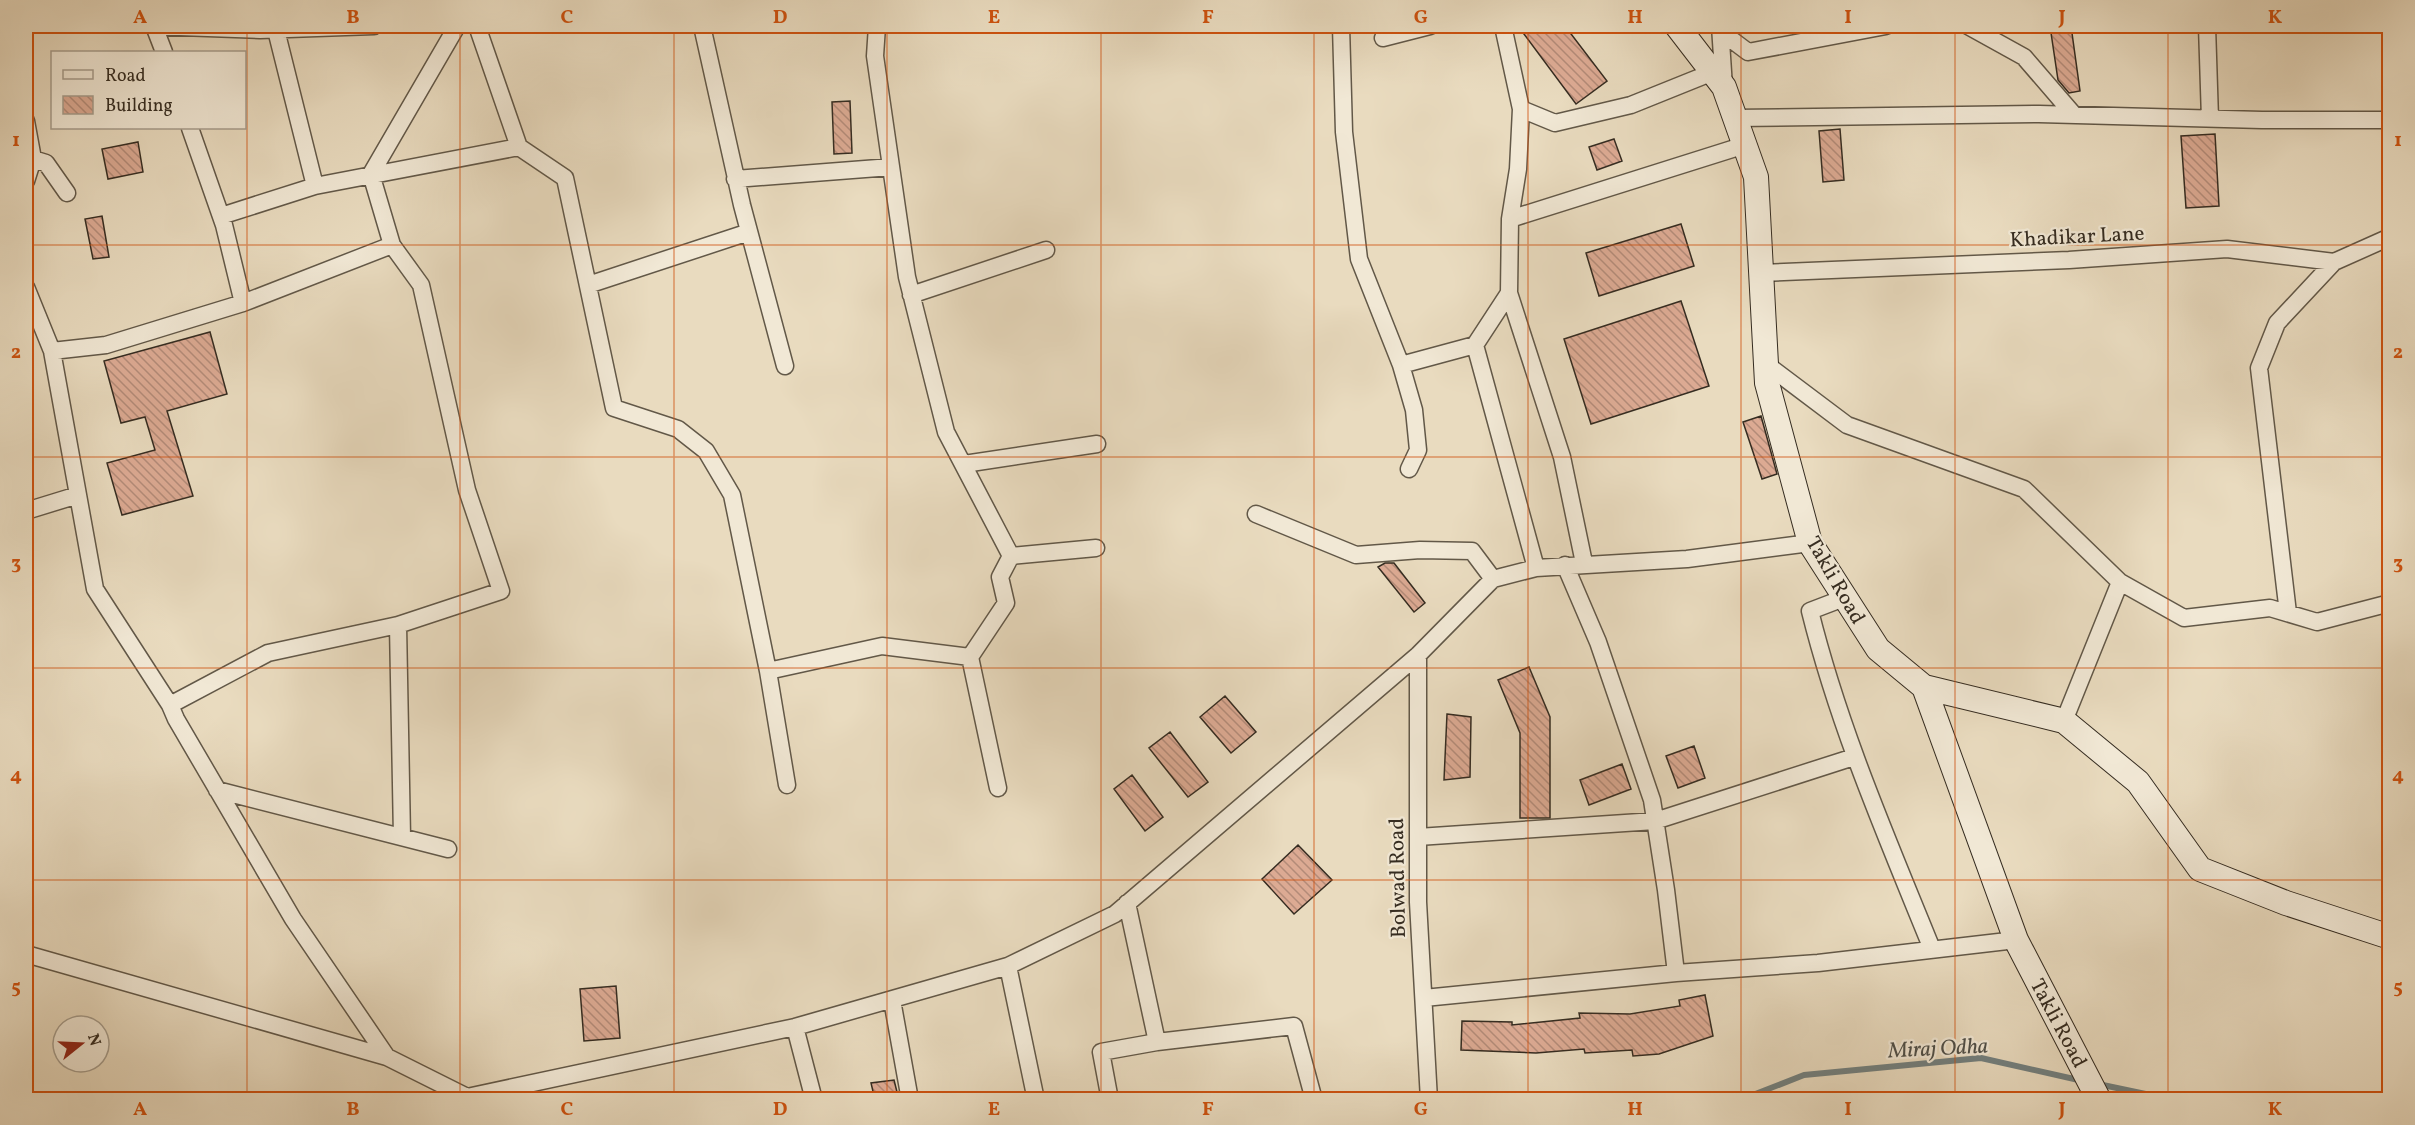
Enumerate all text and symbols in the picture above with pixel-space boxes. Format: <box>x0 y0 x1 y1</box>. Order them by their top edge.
text: A <box>133 4 147 32</box>
text: B <box>346 4 360 32</box>
text: C <box>561 4 574 32</box>
text: D <box>773 4 787 32</box>
text: E <box>988 4 1000 32</box>
text: F <box>1202 4 1214 32</box>
text: G <box>1414 4 1428 32</box>
text: H <box>1627 4 1643 32</box>
text: I <box>1844 4 1852 32</box>
text: J <box>2057 4 2066 32</box>
text: K <box>2268 4 2283 32</box>
legend <box>51 51 246 129</box>
text: Road <box>105 64 146 89</box>
text: Building <box>105 94 173 119</box>
text: 1 <box>12 127 20 155</box>
text: 1 <box>2394 127 2402 155</box>
street label: Khadikar Lane <box>2009 219 2145 256</box>
text: 2 <box>11 339 21 367</box>
text: 2 <box>2393 339 2403 367</box>
street label: Takli Road <box>1798 531 1872 630</box>
text: 3 <box>11 550 21 578</box>
text: 3 <box>2393 550 2403 578</box>
text: 4 <box>10 762 22 790</box>
text: 4 <box>2392 762 2404 790</box>
street label: Bolwad Road <box>1383 817 1414 938</box>
text: 5 <box>11 974 21 1002</box>
street label: Takli Road <box>2022 974 2093 1073</box>
text: 5 <box>2393 974 2403 1002</box>
north arrow <box>51 1014 111 1074</box>
text: N <box>81 1031 106 1049</box>
water label: Miraj Odha <box>1886 1031 1989 1068</box>
text: A <box>133 1096 147 1124</box>
text: B <box>346 1096 360 1124</box>
text: C <box>561 1096 574 1124</box>
text: D <box>773 1096 787 1124</box>
text: E <box>988 1096 1000 1124</box>
text: F <box>1202 1096 1214 1124</box>
text: G <box>1414 1096 1428 1124</box>
text: H <box>1627 1096 1643 1124</box>
text: I <box>1844 1096 1852 1124</box>
text: J <box>2057 1096 2066 1124</box>
text: K <box>2268 1096 2283 1124</box>

